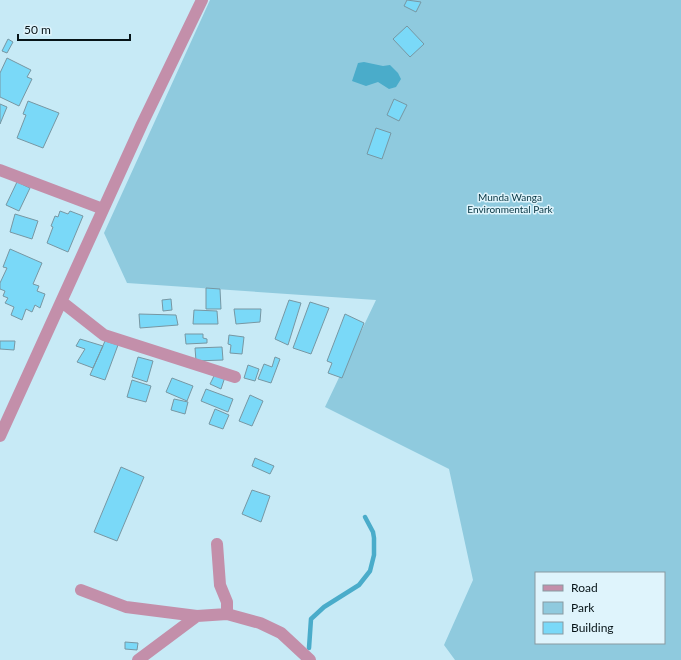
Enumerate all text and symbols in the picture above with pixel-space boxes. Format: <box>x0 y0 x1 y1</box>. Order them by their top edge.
scale bar <box>18 16 130 42</box>
text: 50 m <box>24 22 51 37</box>
park label: Munda Wanga Environmental Park <box>467 191 554 215</box>
legend <box>535 572 665 644</box>
text: Road <box>571 580 598 595</box>
text: Park <box>571 600 595 615</box>
text: Building <box>571 620 614 635</box>

